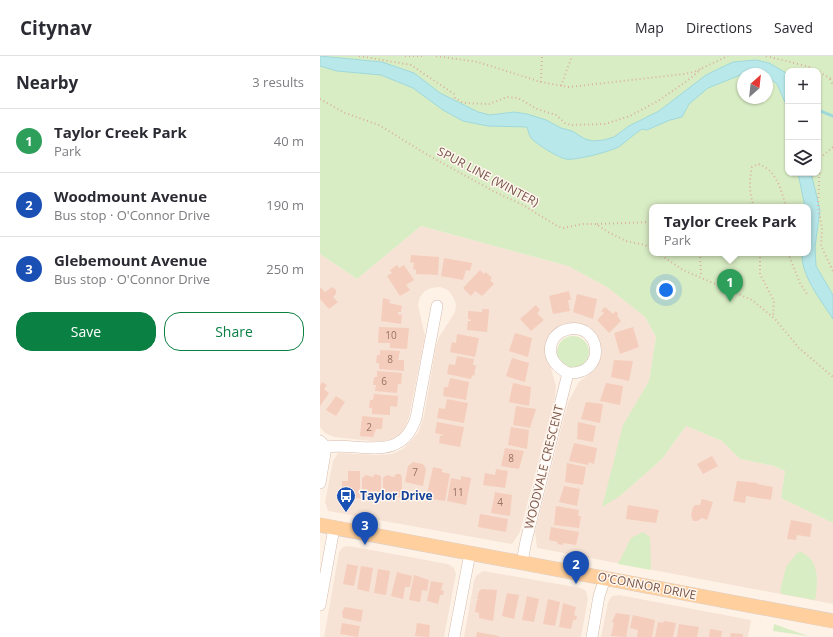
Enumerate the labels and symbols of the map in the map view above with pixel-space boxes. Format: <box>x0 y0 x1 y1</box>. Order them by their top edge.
north arrow <box>737 68 773 104</box>
street label: SPUR LINE (WINTER) <box>434 143 542 211</box>
pin: 1 <box>717 269 743 302</box>
your location <box>656 280 676 300</box>
house number: 10 <box>385 328 397 342</box>
house number: 8 <box>387 352 393 366</box>
house number: 6 <box>381 374 387 388</box>
street label: WOODVALE CRESCENT <box>520 403 567 531</box>
house number: 2 <box>366 420 372 434</box>
house number: 8 <box>508 451 514 465</box>
house number: 7 <box>412 465 418 479</box>
bus stop icon: Taylor Drive <box>335 485 357 513</box>
house number: 11 <box>452 485 464 499</box>
place label: Taylor Drive <box>360 487 433 504</box>
house number: 4 <box>497 495 503 509</box>
pin: 3 <box>352 512 378 545</box>
pin: 2 <box>563 551 589 584</box>
street label: O'CONNOR DRIVE <box>596 568 698 603</box>

